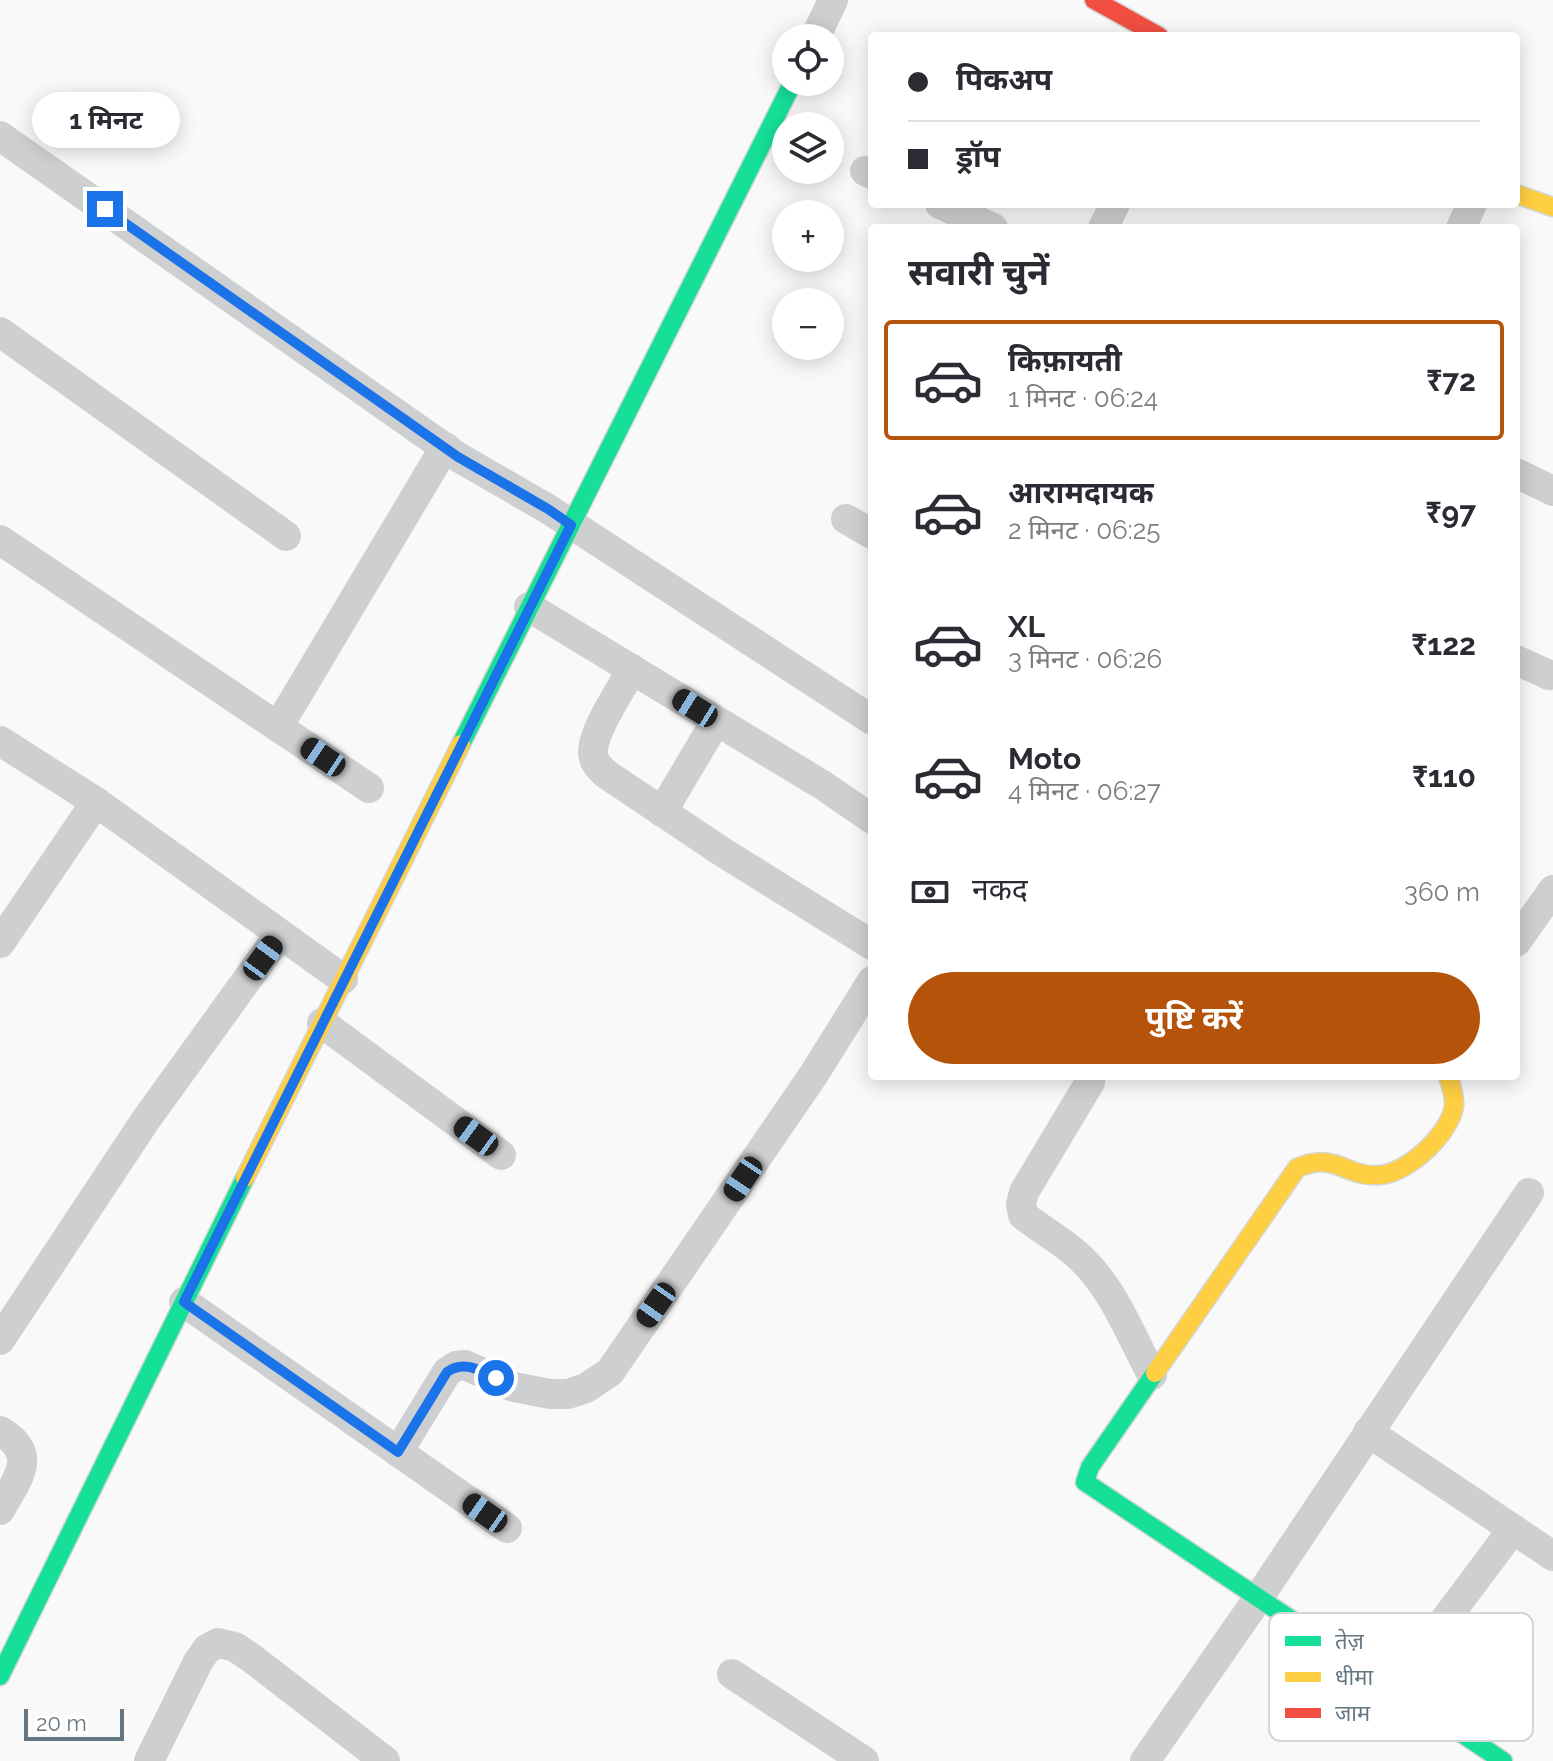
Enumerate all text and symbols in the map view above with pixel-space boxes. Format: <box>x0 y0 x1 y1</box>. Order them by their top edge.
map controls <box>772 24 844 360</box>
button: locate <box>772 24 844 96</box>
text: पिकअप <box>956 62 1052 97</box>
callout: 1 मिनट <box>31 93 179 149</box>
text: 1 मिनट <box>69 105 143 135</box>
button: layers <box>772 112 844 184</box>
text: ड्रॉप <box>956 139 1000 174</box>
route end <box>87 191 123 227</box>
button: + <box>772 200 844 272</box>
text: सवारी चुनें <box>908 251 1049 293</box>
button: − <box>772 288 844 360</box>
text: किफ़ायती <box>1008 343 1122 378</box>
icon: car <box>912 344 984 416</box>
text: ₹72 <box>1426 363 1476 398</box>
text: 1 मिनट · 06:24 <box>1008 383 1158 413</box>
text: आरामदायक <box>1008 475 1154 510</box>
icon: car <box>912 476 984 548</box>
text: ₹97 <box>1425 495 1476 530</box>
text: 2 मिनट · 06:25 <box>1008 515 1160 545</box>
icon: car <box>912 608 984 680</box>
text: XL <box>1008 609 1045 644</box>
text: ₹122 <box>1411 627 1476 662</box>
text: 3 मिनट · 06:26 <box>1008 644 1162 674</box>
car <box>668 685 722 731</box>
car <box>296 734 350 780</box>
icon: car <box>912 740 984 812</box>
text: Moto <box>1008 741 1081 776</box>
text: ₹110 <box>1412 759 1476 794</box>
text: 4 मिनट · 06:27 <box>1008 776 1161 806</box>
icon: cash <box>908 870 952 914</box>
text: नकद <box>972 872 1028 907</box>
text: 360 m <box>1404 877 1480 907</box>
car <box>239 932 287 984</box>
button: पुष्टि करें <box>908 972 1480 1064</box>
car <box>450 1112 502 1160</box>
car <box>720 1152 766 1206</box>
car <box>632 1278 680 1332</box>
route start <box>478 1360 514 1396</box>
car <box>458 1489 512 1537</box>
legend <box>1269 1613 1533 1741</box>
text: तेज़ <box>1335 1628 1365 1654</box>
text: धीमा <box>1335 1664 1373 1690</box>
text: जाम <box>1335 1700 1371 1726</box>
scale bar <box>24 1705 124 1741</box>
text: 20 m <box>36 1710 87 1736</box>

